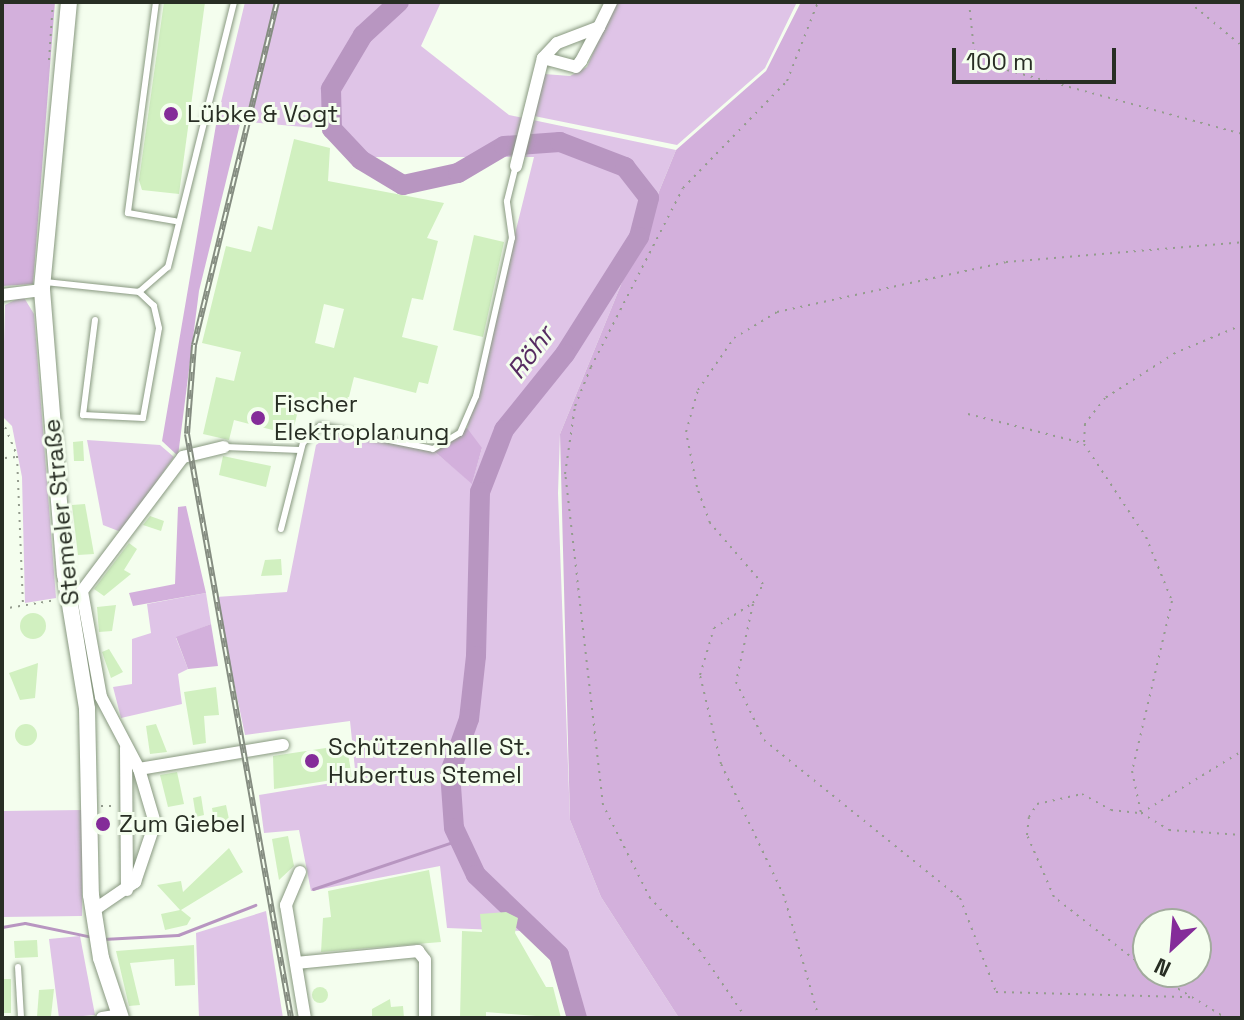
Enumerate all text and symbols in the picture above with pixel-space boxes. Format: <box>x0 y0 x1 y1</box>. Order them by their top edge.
scale bar <box>956 32 1120 82</box>
text: 100 m <box>966 46 1034 77</box>
place label: Lübke & Vogt <box>187 100 339 128</box>
marker: Lübke & Vogt <box>162 105 180 123</box>
water label: Röhr <box>501 320 561 386</box>
place label: Fischer Elektroplanung <box>274 390 449 446</box>
marker: Fischer Elektroplanung <box>249 409 267 427</box>
street label: Stemeler Straße <box>37 417 85 607</box>
place label: Schützenhalle St. Hubertus Stemel <box>328 733 531 789</box>
marker: Schützenhalle St. Hubertus Stemel <box>303 752 321 770</box>
place label: Zum Giebel <box>119 810 246 838</box>
marker: Zum Giebel <box>94 815 112 833</box>
north arrow <box>1132 908 1212 988</box>
text: N <box>1150 952 1175 984</box>

